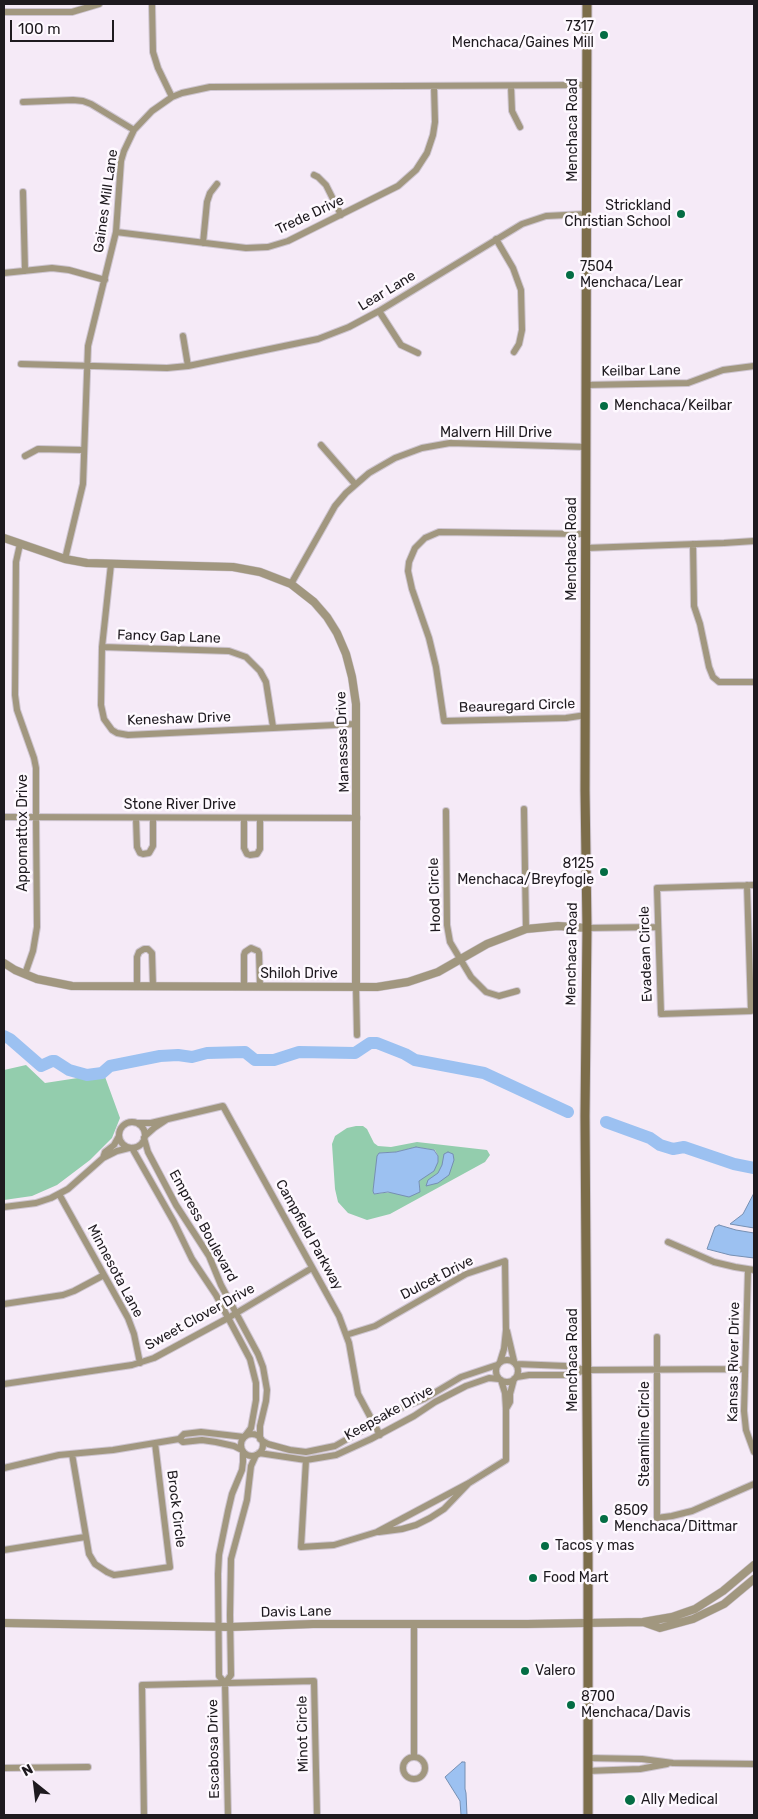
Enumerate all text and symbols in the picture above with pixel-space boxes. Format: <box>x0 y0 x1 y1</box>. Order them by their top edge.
scale bar <box>12 10 116 42</box>
place label: 7317 Menchaca/Gaines Mill <box>452 19 594 52</box>
text: 100 m <box>18 20 60 38</box>
marker: 7317 Menchaca/Gaines Mill <box>598 29 610 41</box>
street label: Menchaca Road <box>565 78 581 182</box>
street label: Gaines Mill Lane <box>90 148 122 254</box>
street label: Trede Drive <box>273 192 347 238</box>
place label: Strickland Christian School <box>564 198 671 230</box>
marker: Strickland Christian School <box>675 208 687 220</box>
place label: 7504 Menchaca/Lear <box>580 259 683 292</box>
street label: Lear Lane <box>355 267 419 315</box>
marker: 7504 Menchaca/Lear <box>564 269 576 281</box>
street label: Keilbar Lane <box>601 362 681 380</box>
place label: Menchaca/Keilbar <box>614 398 732 414</box>
marker: Menchaca/Keilbar <box>598 400 610 412</box>
street label: Malvern Hill Drive <box>440 425 552 441</box>
street label: Menchaca Road <box>564 497 580 601</box>
street label: Fancy Gap Lane <box>117 627 221 647</box>
street label: Manassas Drive <box>333 691 353 793</box>
street label: Beauregard Circle <box>459 696 575 716</box>
street label: Keneshaw Drive <box>127 709 231 729</box>
street label: Appomattox Drive <box>15 774 31 892</box>
street label: Stone River Drive <box>124 797 236 813</box>
place label: 8125 Menchaca/Breyfogle <box>457 856 594 889</box>
street label: Hood Circle <box>425 857 445 933</box>
marker: 8125 Menchaca/Breyfogle <box>598 866 610 878</box>
street label: Menchaca Road <box>563 902 581 1006</box>
street label: Evadean Circle <box>636 906 656 1002</box>
street label: Shiloh Drive <box>260 966 338 982</box>
street label: Empress Boulevard <box>165 1167 241 1285</box>
street label: Campfield Parkway <box>272 1177 346 1293</box>
street label: Minnesota Lane <box>83 1222 147 1320</box>
street label: Dulcet Drive <box>398 1252 476 1304</box>
street label: Sweet Clover Drive <box>142 1280 258 1354</box>
street label: Kansas River Drive <box>725 1302 743 1422</box>
street label: Menchaca Road <box>565 1308 581 1412</box>
street label: Steamline Circle <box>637 1381 653 1487</box>
street label: Keepsake Drive <box>342 1382 436 1444</box>
street label: Brock Circle <box>163 1469 189 1549</box>
place label: 8509 Menchaca/Dittmar <box>614 1503 738 1535</box>
marker: 8509 Menchaca/Dittmar <box>598 1513 610 1525</box>
place label: Tacos y mas <box>555 1538 634 1554</box>
marker: Tacos y mas <box>539 1540 551 1552</box>
place label: Food Mart <box>543 1570 608 1586</box>
marker: Food Mart <box>527 1572 539 1584</box>
street label: Davis Lane <box>260 1603 332 1621</box>
place label: Valero <box>535 1663 576 1679</box>
marker: Valero <box>519 1665 531 1677</box>
place label: 8700 Menchaca/Davis <box>581 1689 691 1721</box>
street label: Minot Circle <box>294 1695 312 1773</box>
street label: Escabosa Drive <box>205 1699 223 1799</box>
marker: 8700 Menchaca/Davis <box>565 1699 577 1711</box>
north arrow <box>10 1759 60 1809</box>
text: N <box>19 1761 36 1780</box>
place label: Ally Medical <box>641 1792 718 1808</box>
marker: Ally Medical <box>623 1793 637 1807</box>

